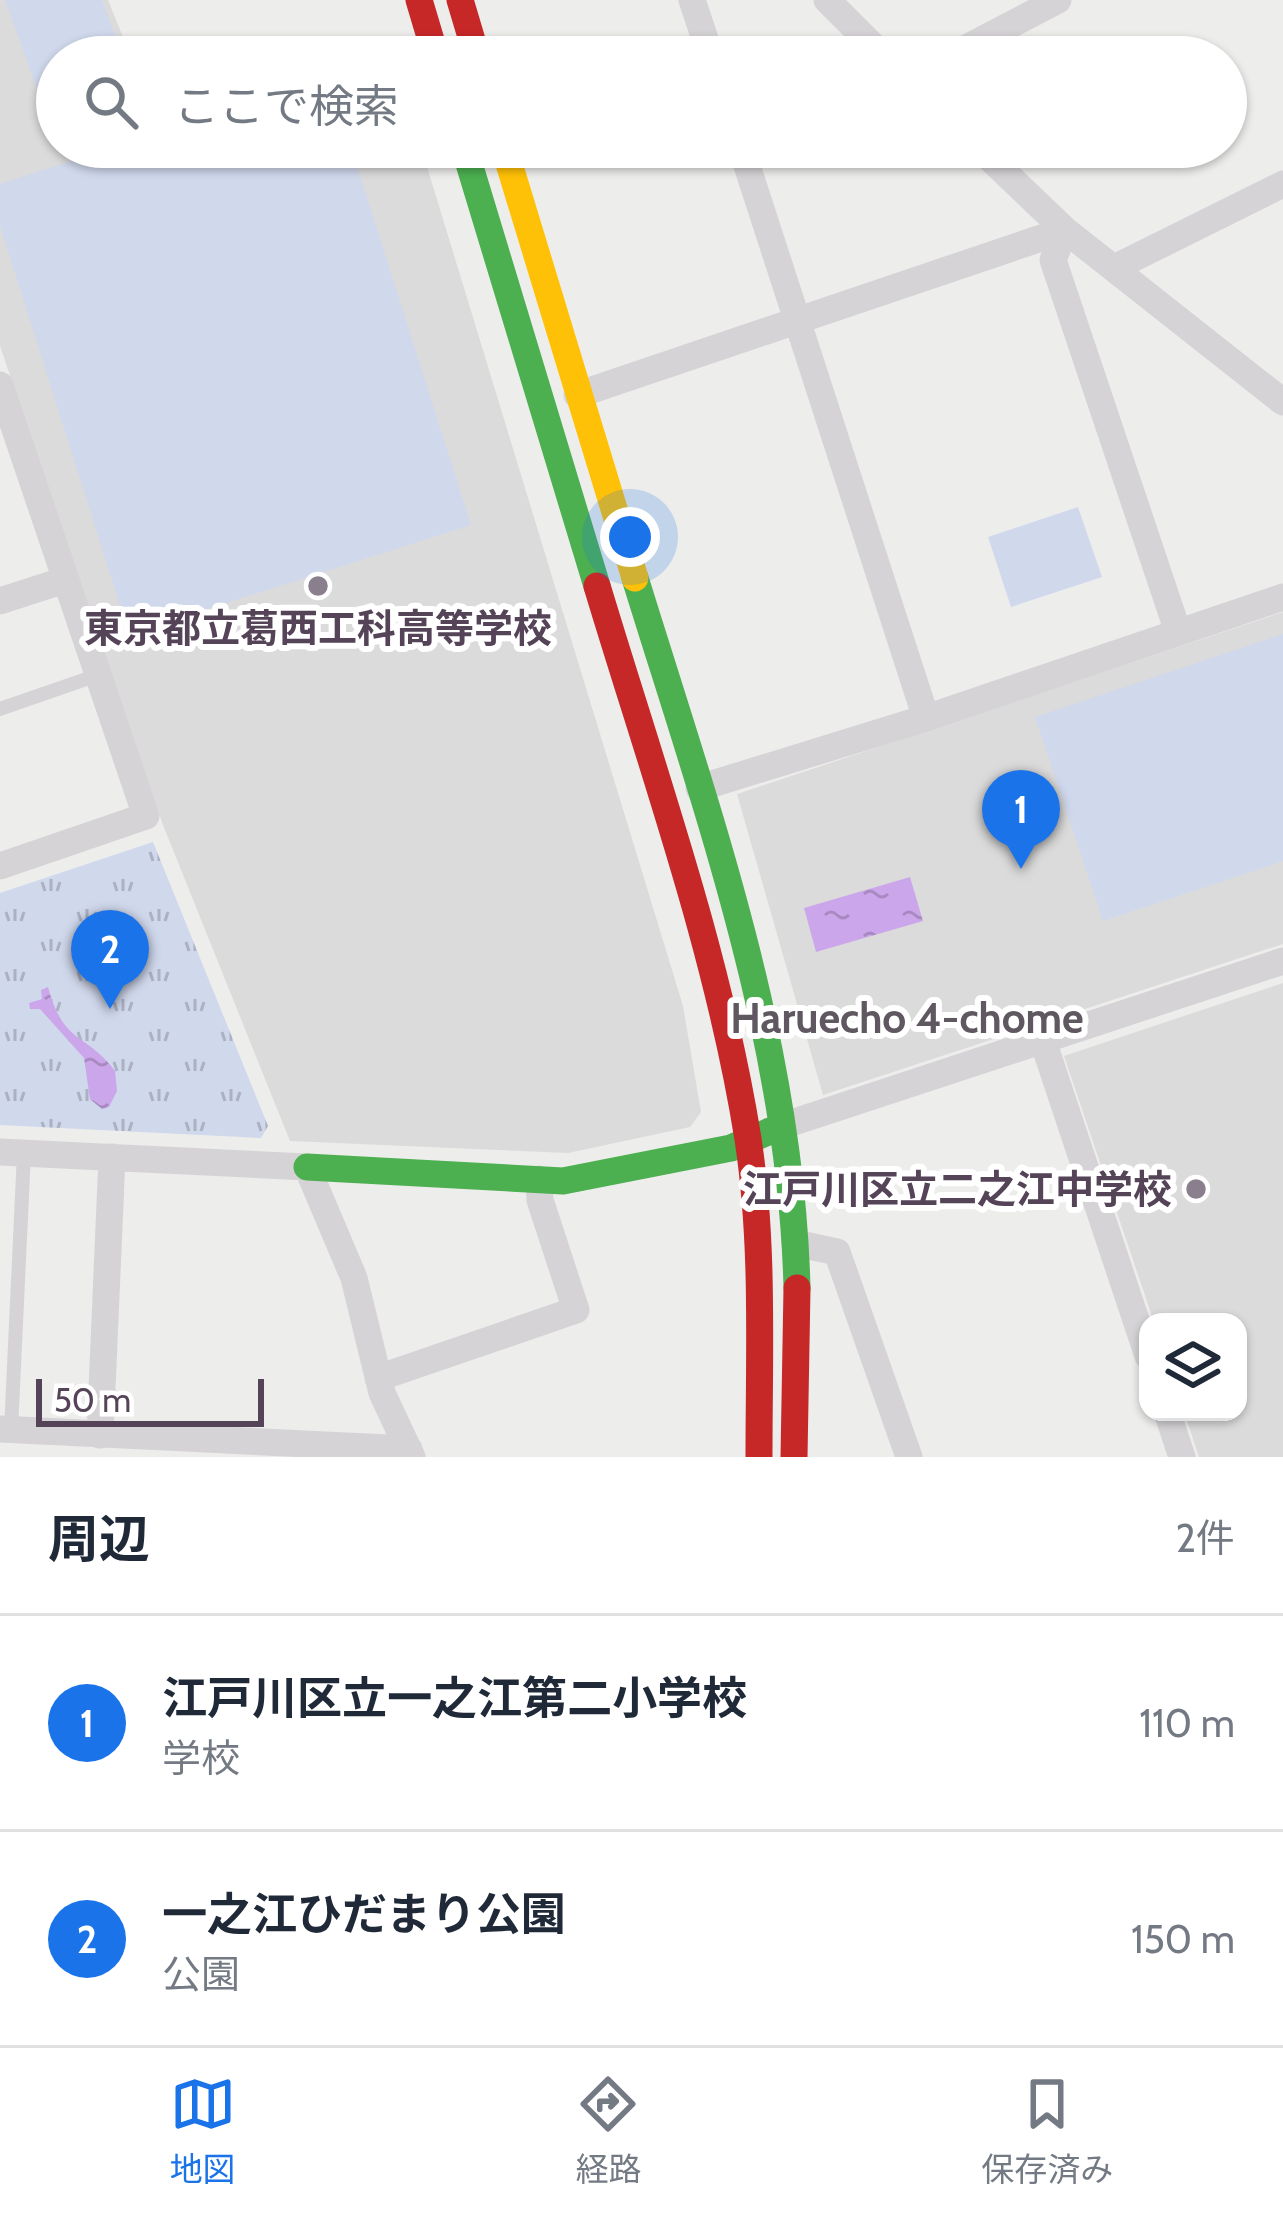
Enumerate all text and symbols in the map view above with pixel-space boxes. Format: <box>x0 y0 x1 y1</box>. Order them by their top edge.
search box <box>36 36 1247 168</box>
icon: search <box>78 69 144 135</box>
text: ここで検索 <box>174 79 399 133</box>
your location <box>600 507 660 567</box>
marker: 東京都立葛西工科高等学校 <box>305 573 331 599</box>
place label: 東京都立葛西工科高等学校 <box>84 604 552 652</box>
pin: 1 <box>982 770 1060 869</box>
pin: 2 <box>71 910 149 1009</box>
district label: Haruecho 4-chome <box>730 992 1084 1044</box>
place label: 江戸川区立二之江中学校 <box>743 1165 1172 1213</box>
marker: 江戸川区立二之江中学校 <box>1183 1176 1209 1202</box>
map controls <box>1139 1313 1247 1421</box>
button: layers <box>1139 1313 1247 1421</box>
scale bar <box>36 1373 264 1426</box>
text: 50 m <box>54 1380 131 1420</box>
text: 周辺 <box>48 1508 150 1570</box>
text: 2件 <box>1176 1514 1235 1562</box>
text: 江戸川区立一之江第二小学校 <box>162 1671 747 1725</box>
text: 1 <box>80 1699 94 1747</box>
text: 110 m <box>1139 1699 1235 1747</box>
text: 学校 <box>162 1734 240 1782</box>
text: 一之江ひだまり公園 <box>162 1887 566 1941</box>
text: 2 <box>77 1915 97 1963</box>
text: 150 m <box>1131 1915 1235 1963</box>
text: 公園 <box>162 1950 240 1998</box>
tab: 地図 <box>170 2071 236 2191</box>
tab: 経路 <box>575 2071 641 2191</box>
tab: 保存済み <box>981 2071 1113 2191</box>

